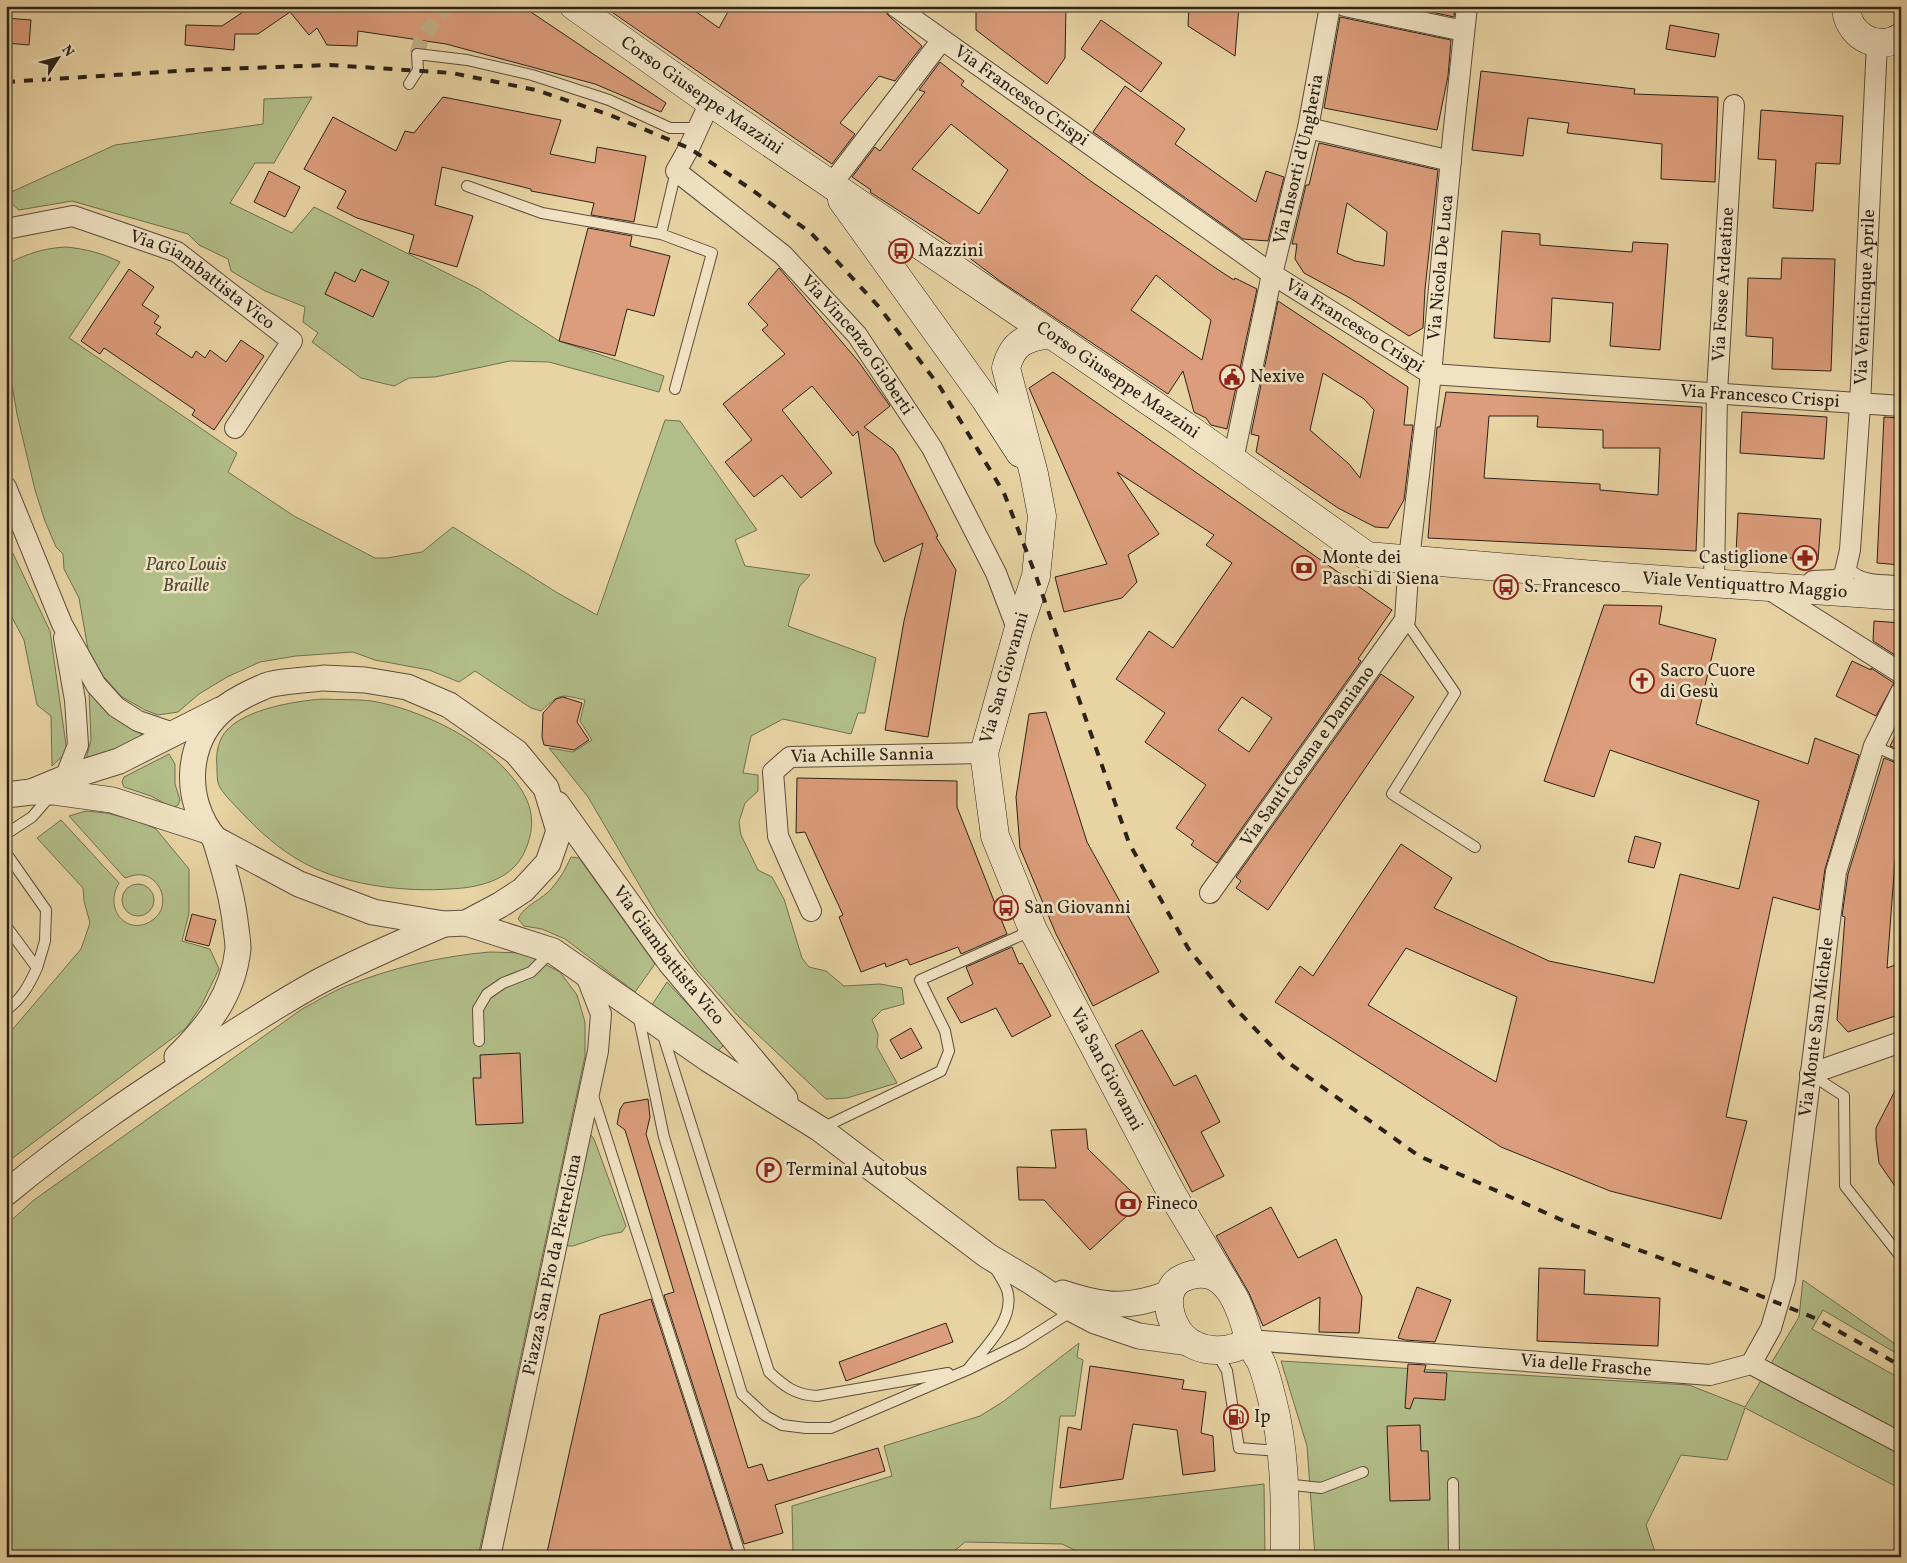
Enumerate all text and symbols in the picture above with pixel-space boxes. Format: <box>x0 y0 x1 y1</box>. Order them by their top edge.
street label: Corso Giuseppe Mazzini <box>615 30 788 161</box>
north arrow <box>32 32 82 82</box>
street label: Via Francesco Crispi <box>949 39 1094 152</box>
text: N <box>57 42 78 61</box>
street label: Via Insorti d'Ungheria <box>1267 72 1330 247</box>
street label: Via Nicola De Luca <box>1422 193 1460 341</box>
street label: Via Fosse Ardeatine <box>1706 206 1740 362</box>
street label: Via Venticinque Aprile <box>1848 209 1882 386</box>
street label: Via Giambattista Vico <box>126 224 280 336</box>
bus stop icon: Mazzini <box>888 238 914 264</box>
place label: Mazzini <box>918 239 983 264</box>
street label: Via Vincenzo Gioberti <box>795 269 919 420</box>
street label: Via Francesco Crispi <box>1280 273 1429 379</box>
street label: Corso Giuseppe Mazzini <box>1031 315 1205 445</box>
public building icon: Nexive <box>1219 364 1245 390</box>
place label: Nexive <box>1250 365 1305 390</box>
street label: Via Francesco Crispi <box>1679 378 1841 414</box>
pharmacy icon: Castiglione <box>1792 545 1818 571</box>
place label: Monte dei Paschi di Siena <box>1322 546 1439 592</box>
place label: Castiglione <box>1699 546 1788 571</box>
park label: Parco Louis Braille <box>145 553 227 599</box>
bank icon: Monte dei Paschi di Siena <box>1291 555 1317 581</box>
street label: Viale Ventiquattro Maggio <box>1641 566 1848 605</box>
bus stop icon: S. Francesco <box>1493 574 1519 600</box>
place label: S. Francesco <box>1524 575 1621 600</box>
street label: Via San Giovanni <box>974 609 1036 747</box>
place label: Sacro Cuore di Gesù <box>1660 659 1755 705</box>
street label: Via Santi Cosma e Damiano <box>1234 661 1381 852</box>
church icon: Sacro Cuore di Gesù <box>1629 668 1655 694</box>
street label: Via Achille Sannia <box>790 742 934 769</box>
street label: Via Giambattista Vico <box>607 881 730 1030</box>
bus stop icon: San Giovanni <box>993 895 1019 921</box>
place label: San Giovanni <box>1024 896 1131 921</box>
street label: Via Monte San Michele <box>1793 936 1840 1118</box>
street label: Via San Giovanni <box>1064 1003 1149 1135</box>
street label: Piazza San Pio da Pietrelcina <box>517 1151 588 1378</box>
parking icon: Terminal Autobus <box>756 1157 782 1183</box>
place label: Terminal Autobus <box>786 1158 927 1183</box>
bank icon: Fineco <box>1115 1191 1141 1217</box>
place label: Fineco <box>1146 1192 1198 1217</box>
street label: Via delle Frasche <box>1519 1348 1653 1383</box>
fuel station icon: Ip <box>1223 1404 1249 1430</box>
place label: Ip <box>1254 1405 1271 1430</box>

